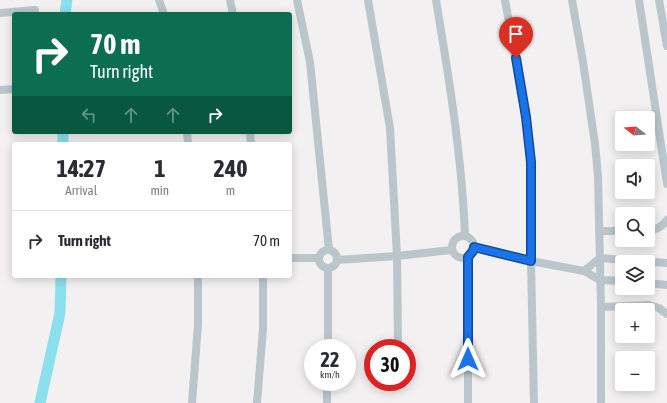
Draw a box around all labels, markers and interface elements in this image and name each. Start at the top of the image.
pin [499,17,533,58]
icon: arrive [505,23,527,45]
icon: right [24,28,76,80]
text: 70 m [90,28,140,60]
text: Turn right [90,61,153,82]
icon: left [78,104,100,126]
icon: ahead [120,104,142,126]
icon: ahead [162,104,184,126]
icon: right [204,104,226,126]
north arrow [615,111,655,151]
map controls [615,111,655,391]
text: 14:27 [57,155,106,182]
text: 1 [154,155,165,182]
text: 240 [214,155,247,182]
button: sound [615,159,655,199]
text: Arrival [65,183,97,198]
text: min [150,183,169,198]
text: m [226,183,235,198]
button: search [615,207,655,247]
icon: right [24,230,46,252]
text: Turn right [58,232,111,249]
text: 70 m [253,232,280,249]
button: layers [615,255,655,295]
button: + [615,303,655,343]
position arrow [447,338,489,380]
speed limit sign: 30 [364,339,416,391]
text: 22 [321,348,339,371]
button: − [615,351,655,391]
text: km/h [320,369,340,380]

